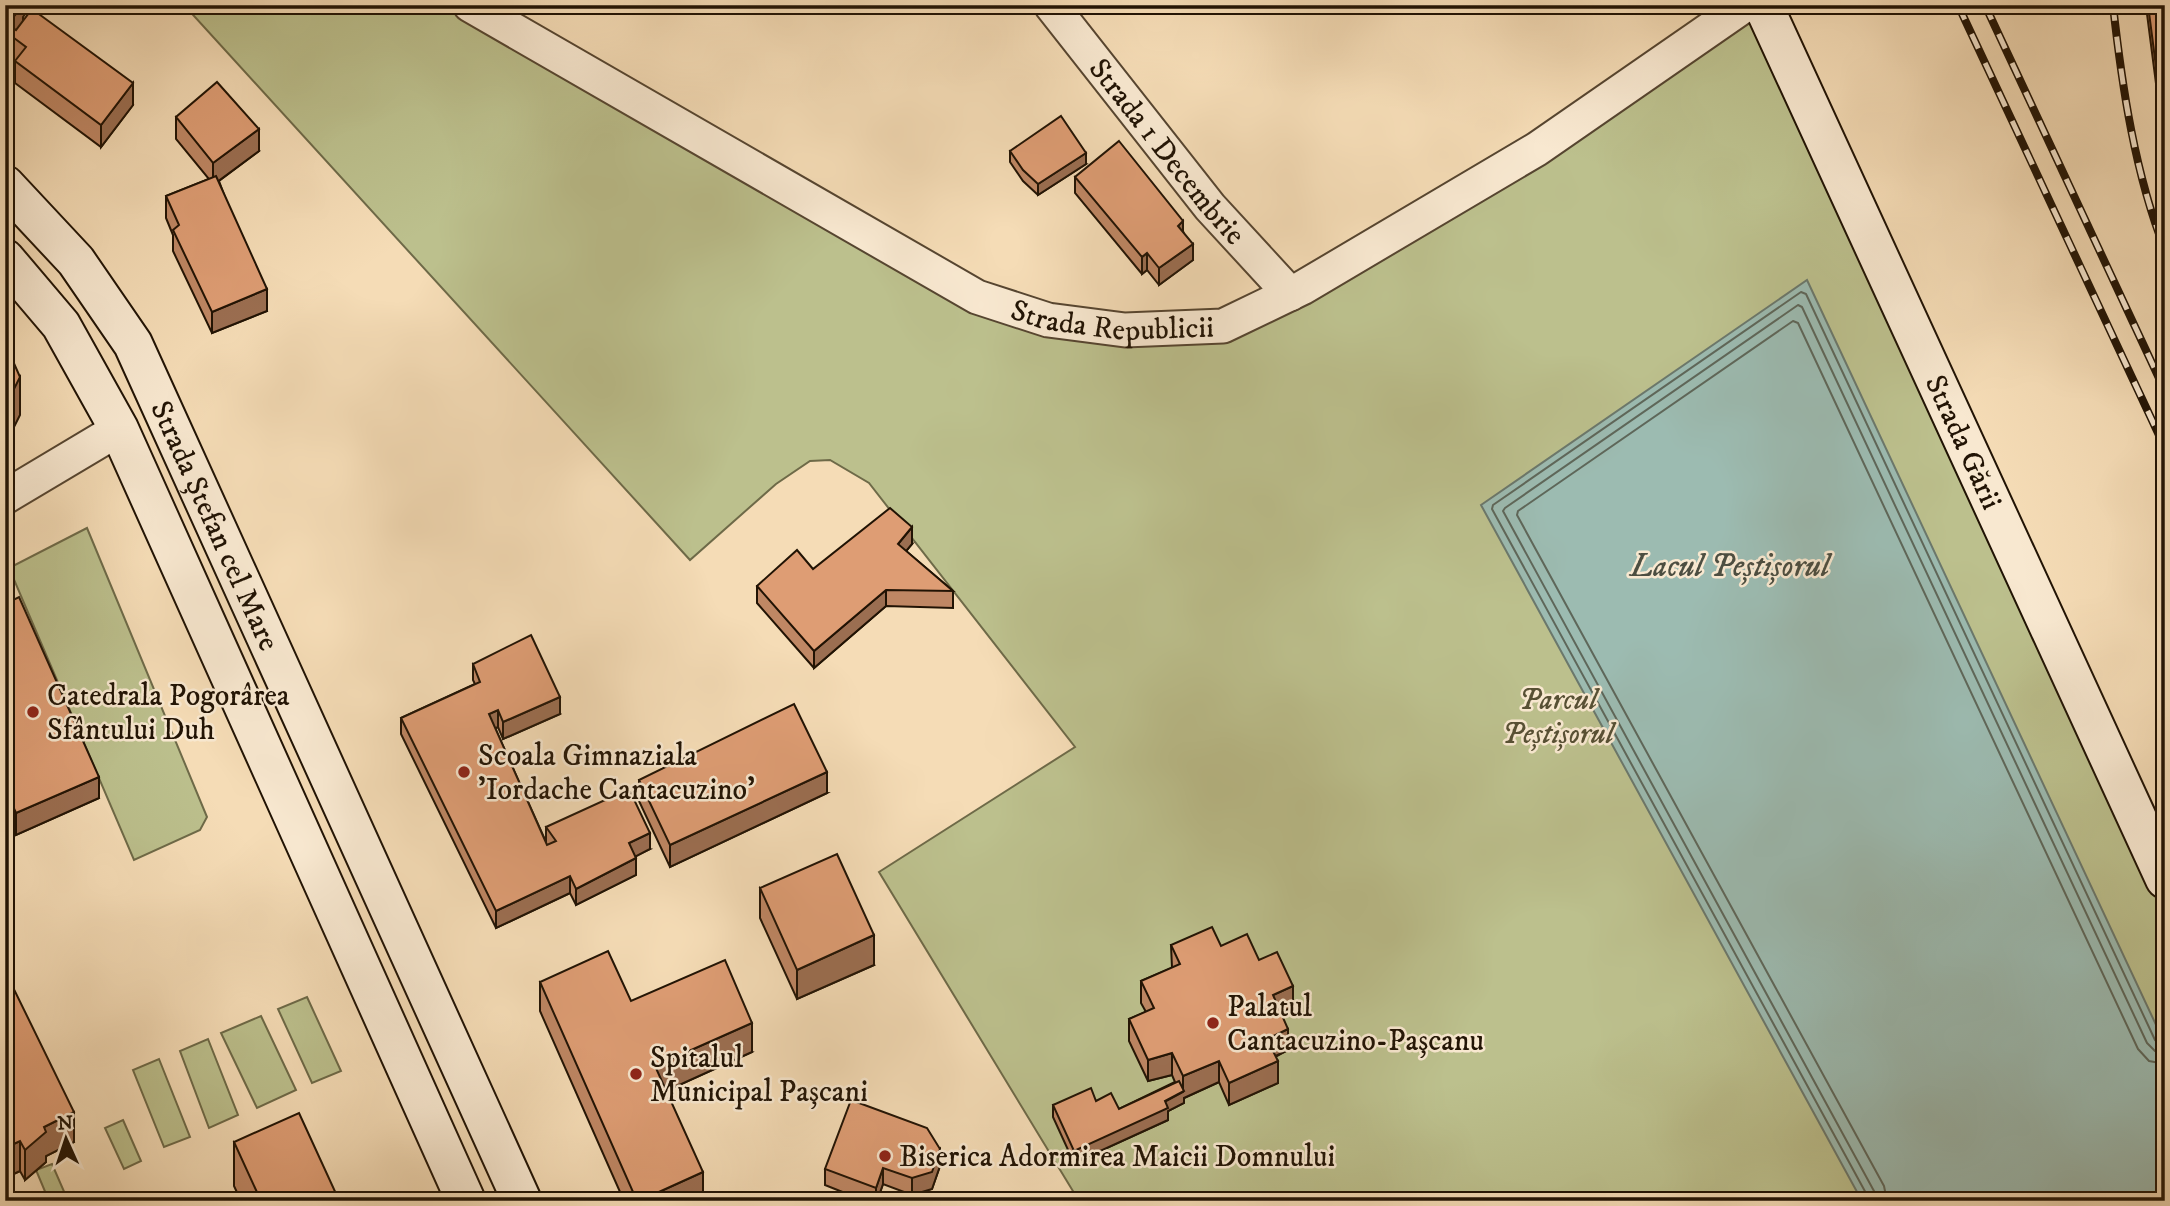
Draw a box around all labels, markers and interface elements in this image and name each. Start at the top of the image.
street label: Strada 1 Decembrie [1080,52,1252,253]
street label: Strada Republicii [1006,292,1215,350]
street label: Strada Gării [1916,370,2009,516]
street label: Strada Ștefan cel Mare [141,395,287,657]
water label: Lacul Peștișorul [1628,547,1833,587]
place label: Catedrala Pogorârea Sfântului Duh [47,678,290,749]
park label: Parcul Peștișorul [1502,682,1617,753]
marker: Catedrala Pogorârea Sfântului Duh [25,704,41,720]
place label: Scoala Gimnaziala 'Iordache Cantacuzino' [478,738,755,809]
marker: Scoala Gimnaziala 'Iordache Cantacuzino' [456,764,472,780]
place label: Palatul Cantacuzino-Pașcanu [1227,989,1484,1060]
marker: Palatul Cantacuzino-Pașcanu [1205,1015,1221,1031]
place label: Spitalul Municipal Pașcani [650,1040,868,1111]
marker: Spitalul Municipal Pașcani [628,1066,644,1082]
north arrow [32,1104,102,1174]
text: N [57,1112,74,1135]
place label: Biserica Adormirea Maicii Domnului [899,1139,1335,1176]
marker: Biserica Adormirea Maicii Domnului [877,1148,893,1164]

